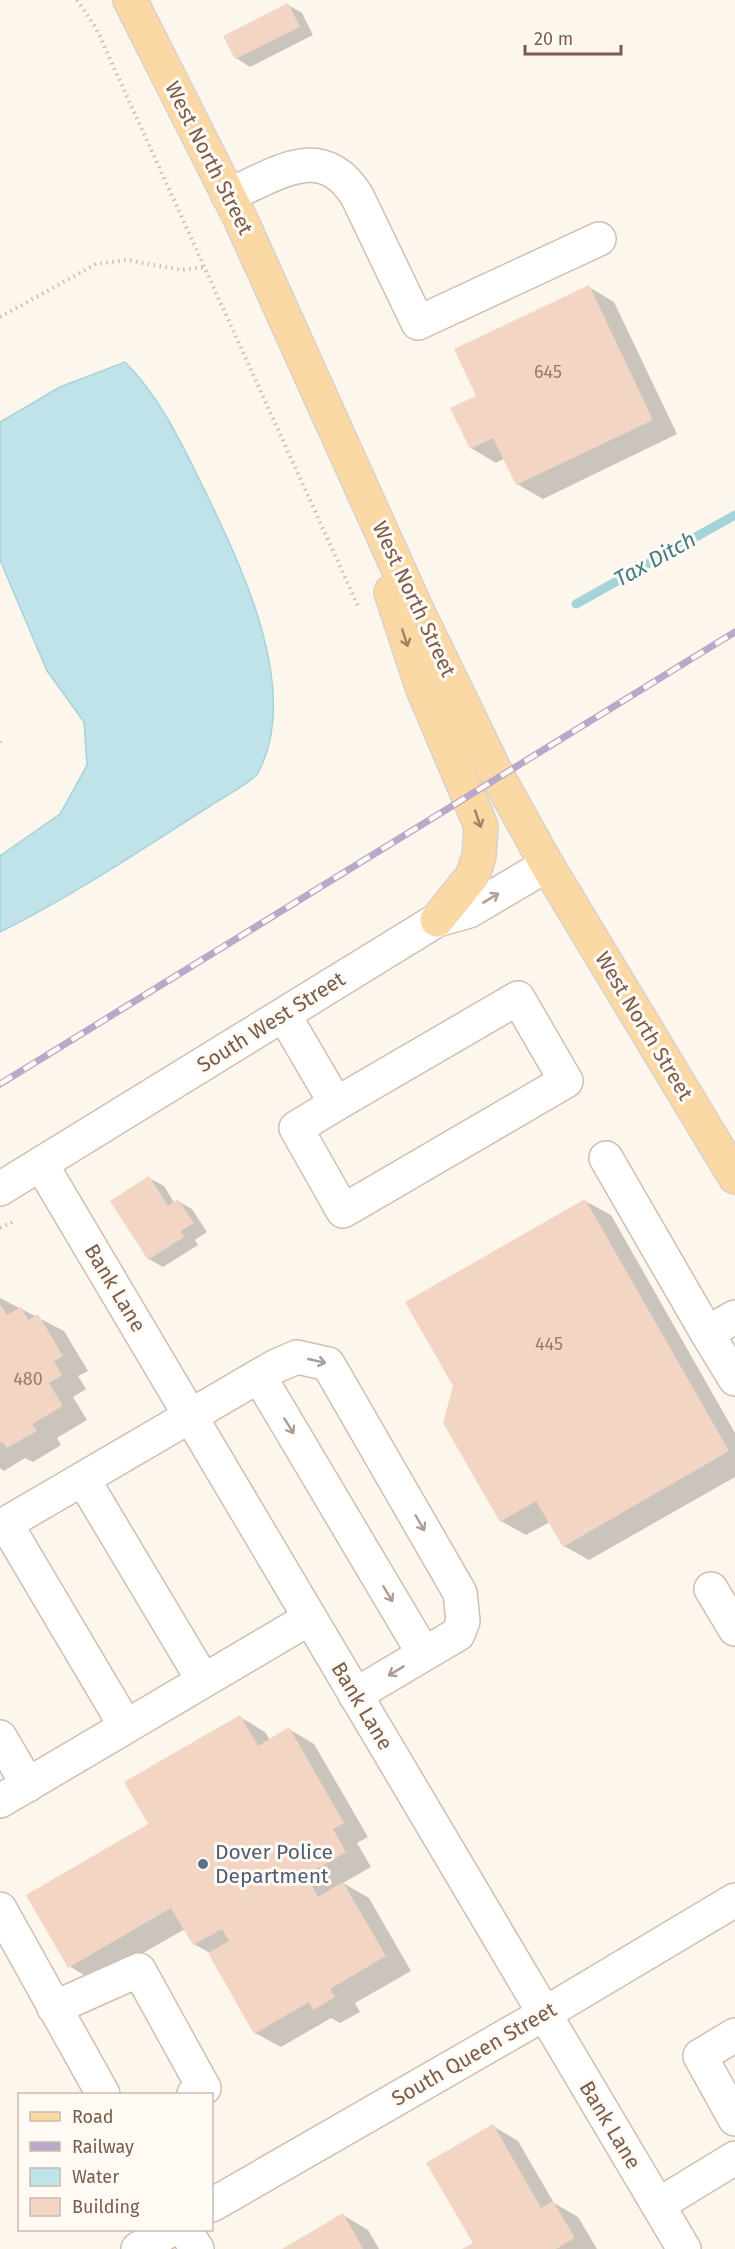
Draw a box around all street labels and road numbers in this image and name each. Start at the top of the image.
street label: West North Street [159,77,259,239]
street label: West North Street [367,517,462,681]
street label: West North Street [589,947,699,1105]
street label: South West Street [192,966,350,1078]
street label: Bank Lane [79,1239,151,1337]
street label: Bank Lane [326,1657,398,1755]
street label: South Queen Street [387,1996,561,2112]
street label: Bank Lane [574,2076,646,2174]

